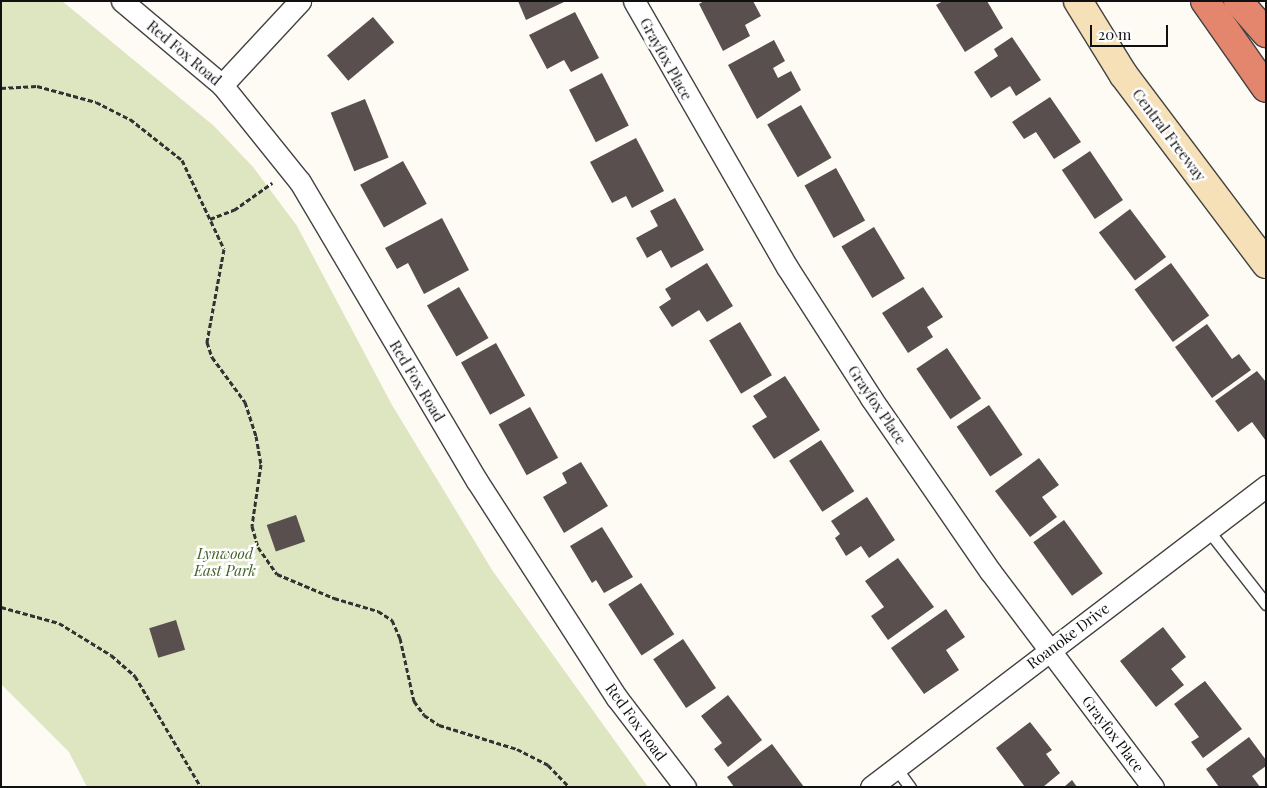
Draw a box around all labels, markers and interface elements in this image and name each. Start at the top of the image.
street label: Grayfox Place [636,15,696,103]
scale bar [1092,15,1170,47]
street label: Red Fox Road [143,17,225,89]
text: 20 m [1098,24,1131,44]
street label: Central Freeway [1128,85,1210,185]
street label: Red Fox Road [386,337,448,425]
street label: Grayfox Place [844,362,910,448]
park label: Lynwood East Park [194,544,256,579]
street label: Roanoke Drive [1023,599,1113,673]
street label: Red Fox Road [602,680,670,764]
street label: Grayfox Place [1078,692,1148,776]

